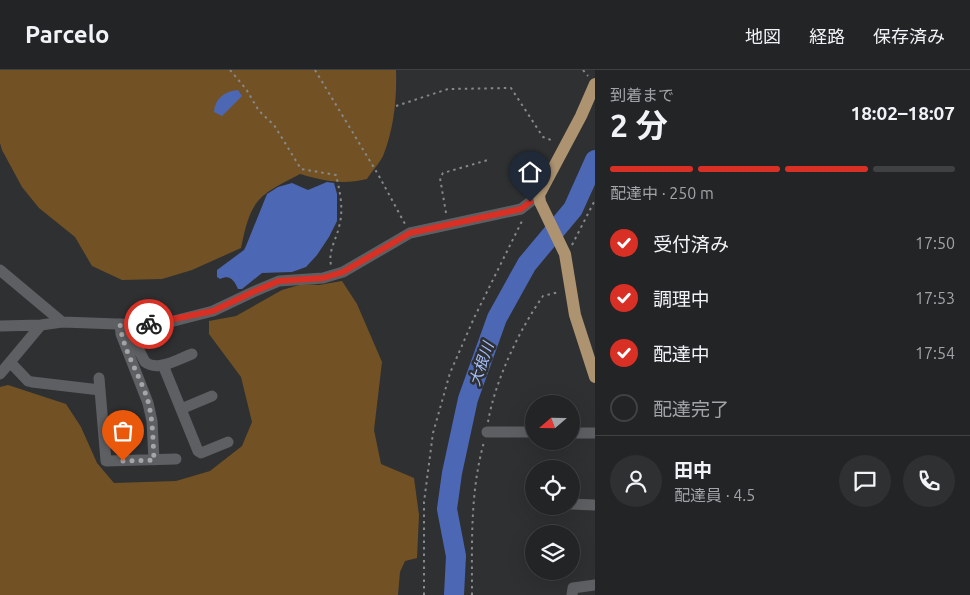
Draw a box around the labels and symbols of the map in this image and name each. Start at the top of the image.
pin [509,151,551,202]
courier [124,299,174,349]
water label: 大根川 [466,338,497,388]
north arrow [525,395,580,450]
pin [102,410,144,461]

